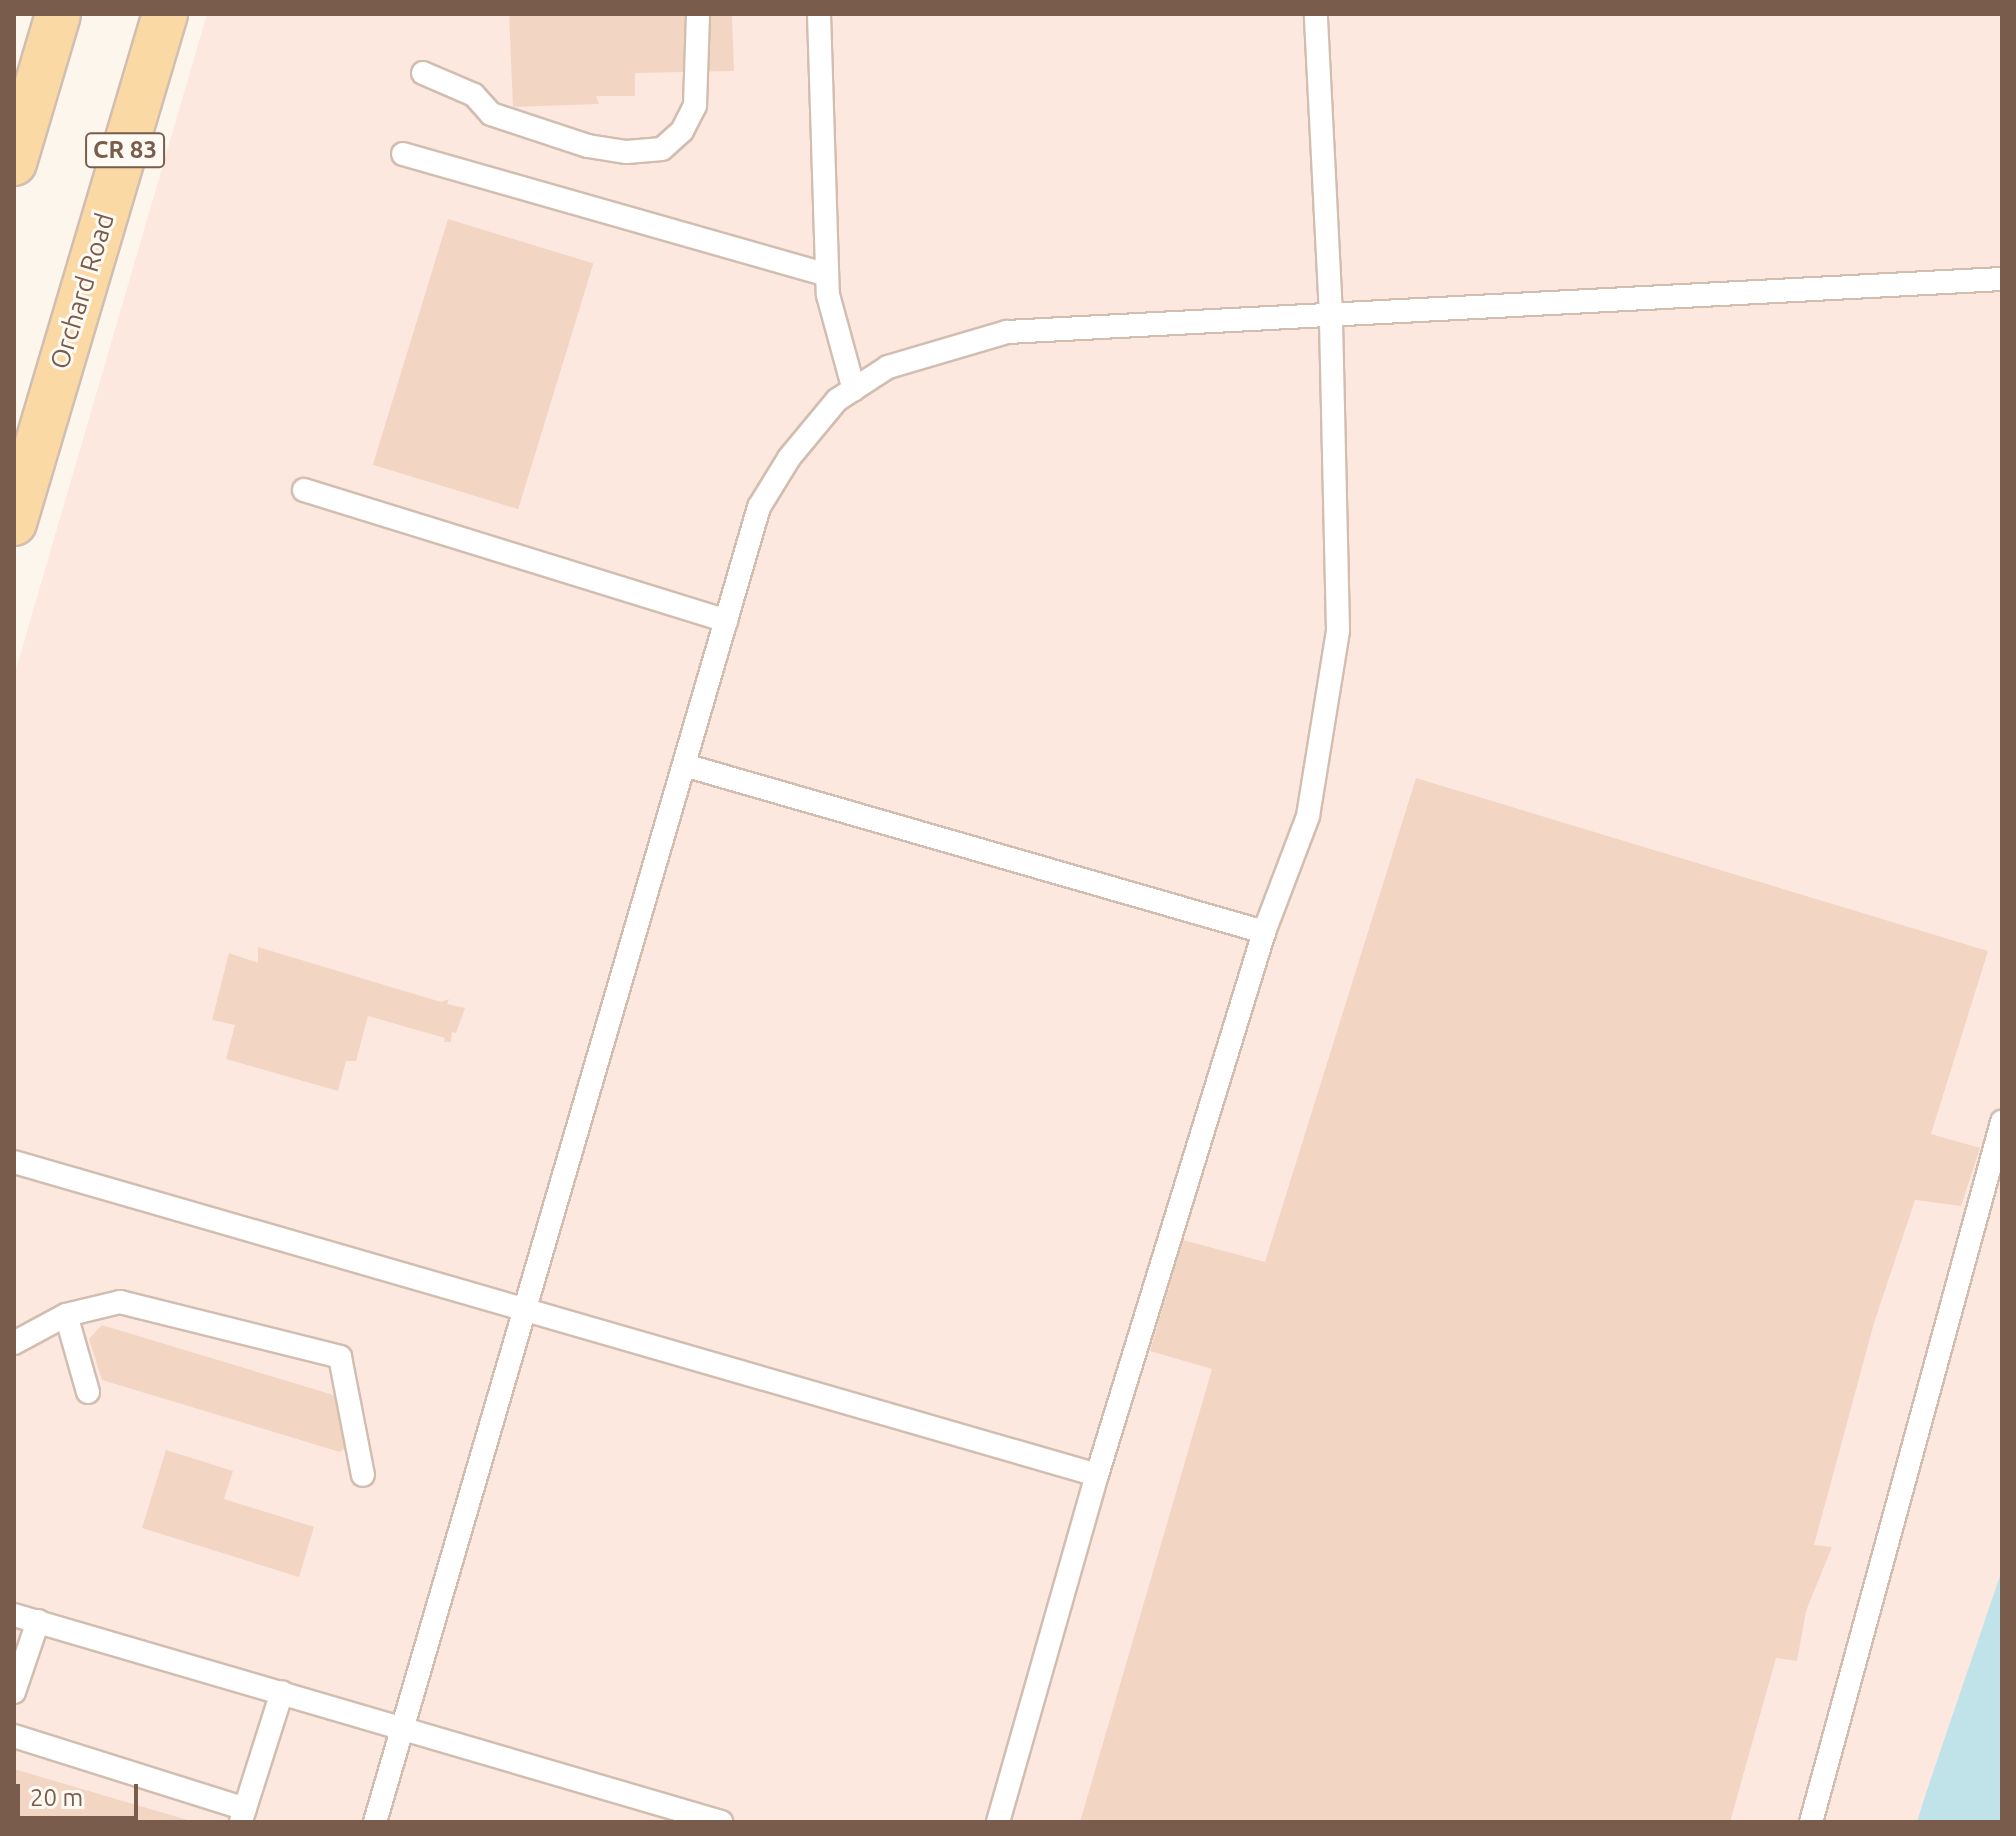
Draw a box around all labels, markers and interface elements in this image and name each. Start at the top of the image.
road number: CR 83 [85,130,165,170]
street label: Orchard Road [44,209,120,373]
scale bar [20,1768,142,1818]
text: 20 m [30,1784,83,1811]

